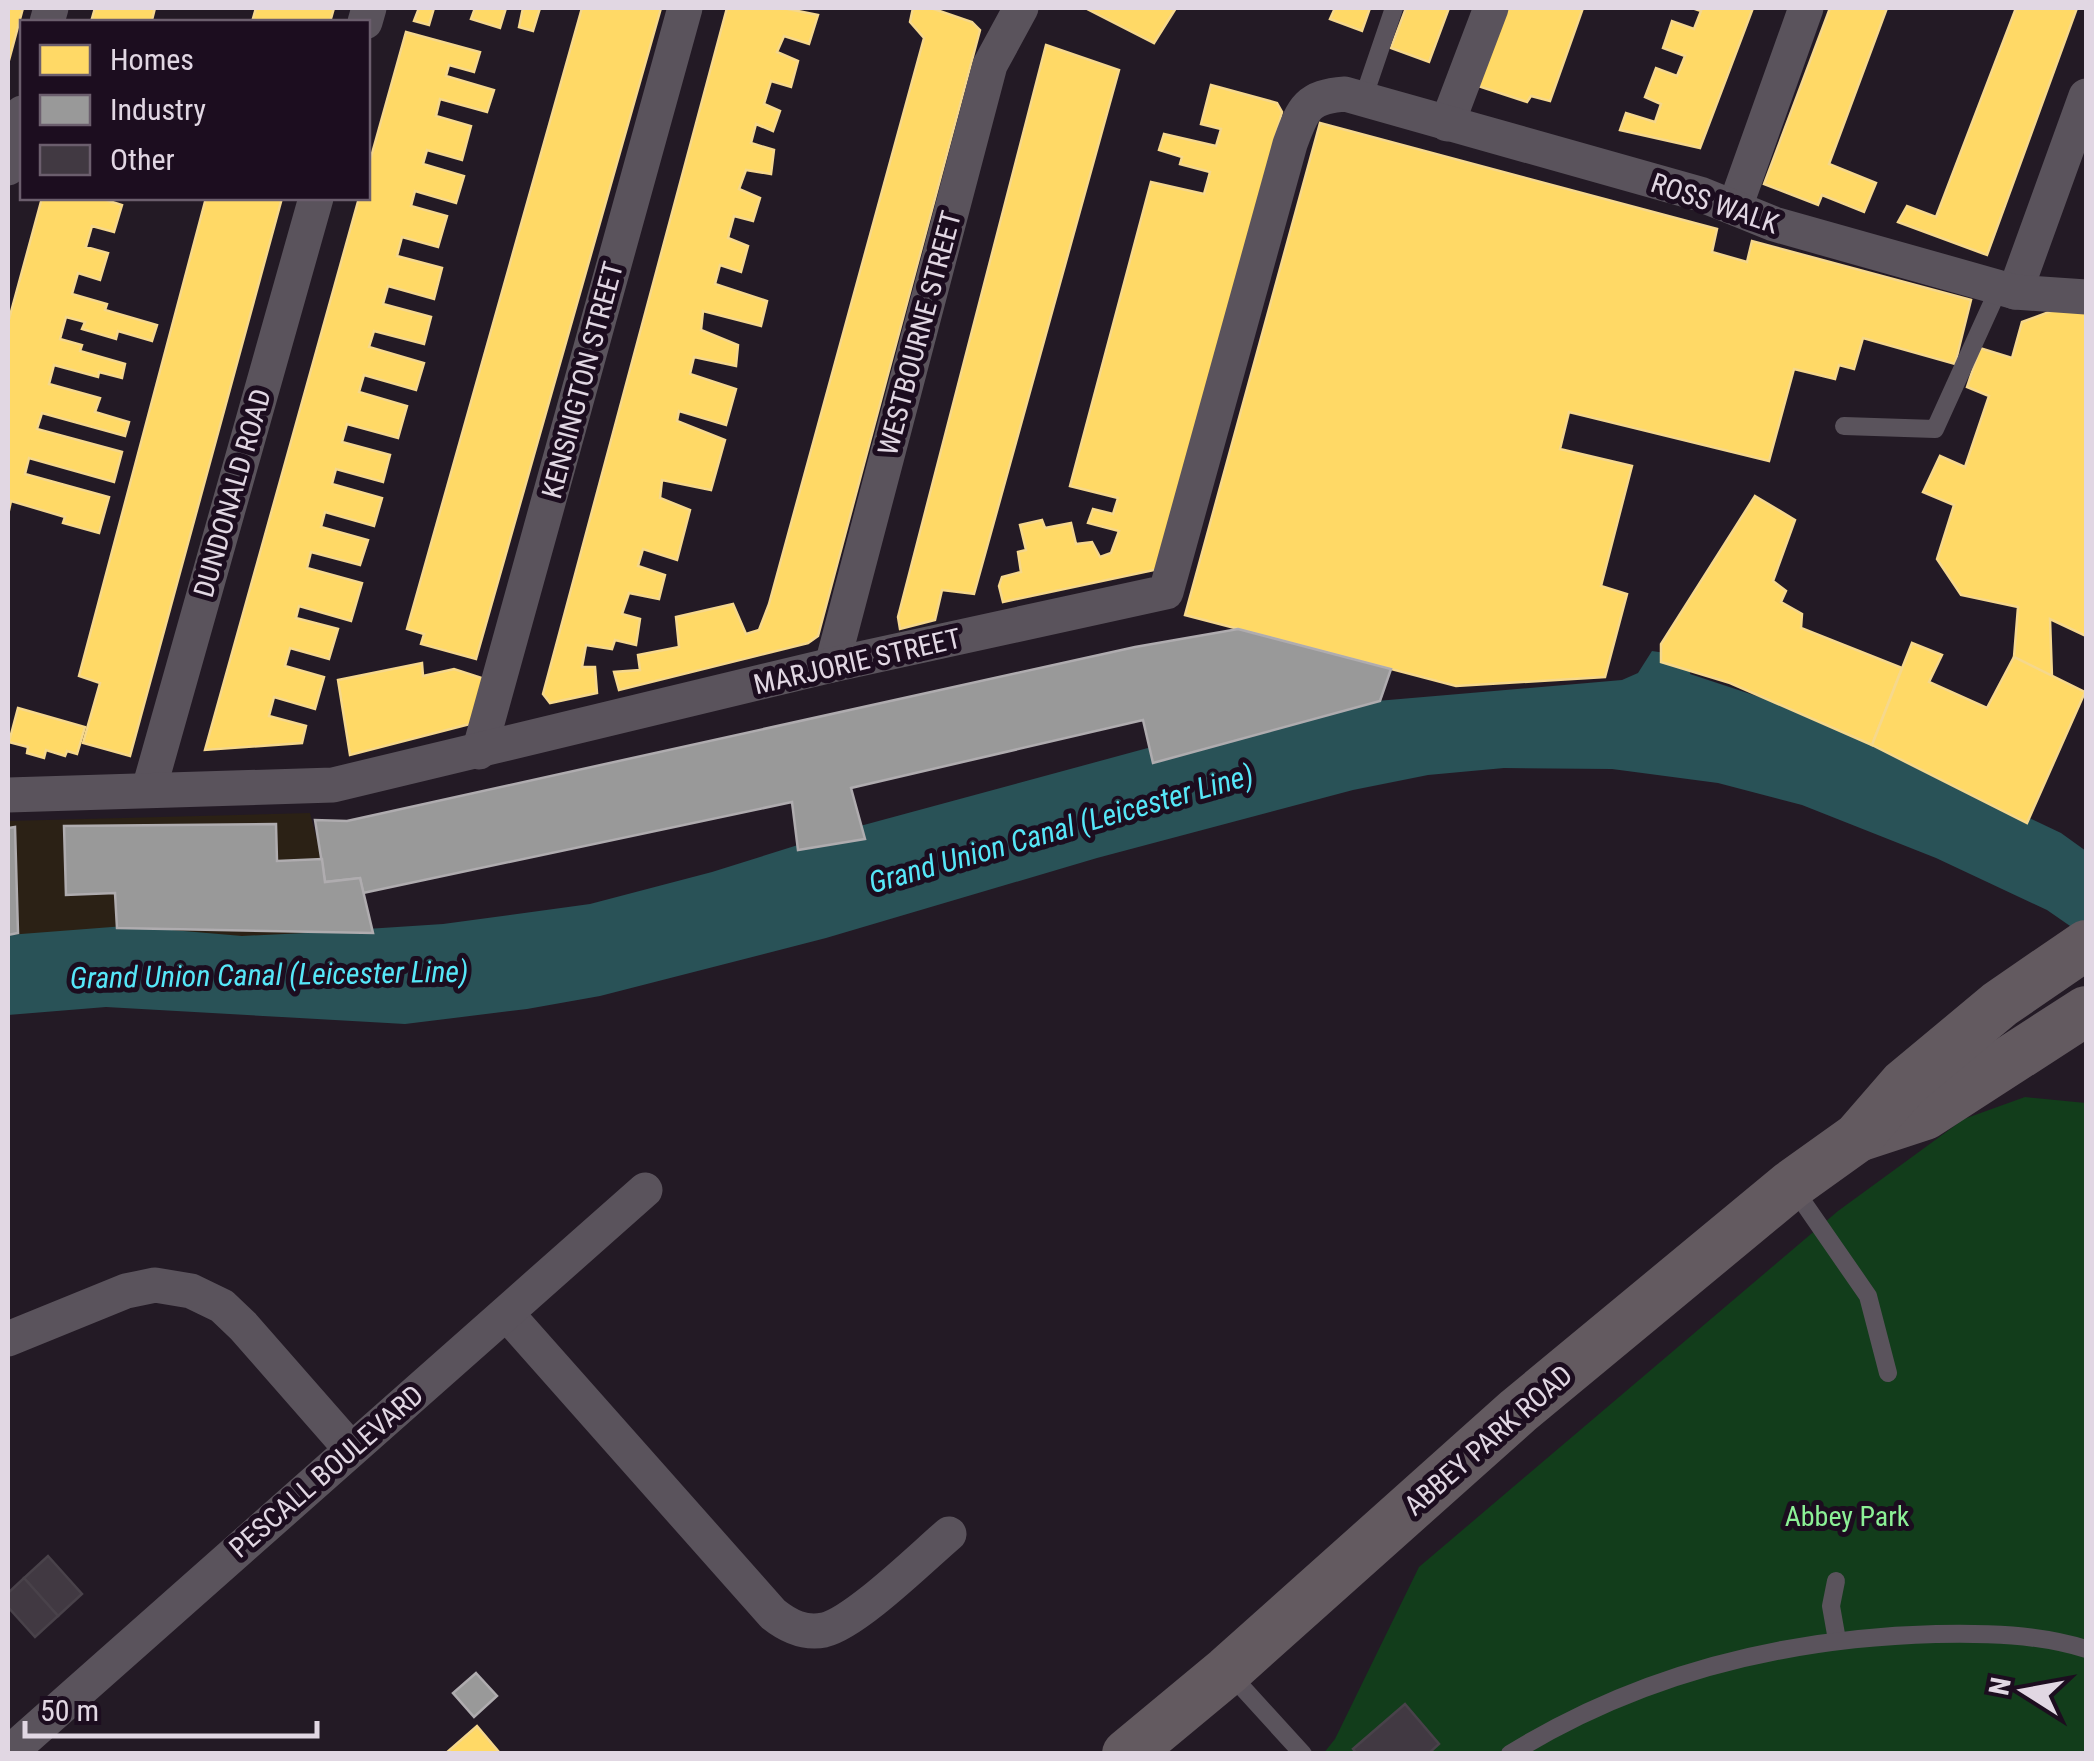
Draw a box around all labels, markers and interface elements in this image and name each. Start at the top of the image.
legend [20,20,370,200]
text: Homes [110,42,194,77]
text: Industry [110,92,206,127]
text: Other [110,142,175,177]
street label: ROSS WALK [1647,166,1784,241]
street label: WESTBOURNE STREET [871,207,968,459]
street label: KENSINGTON STREET [535,258,630,502]
street label: DUNDONALD ROAD [187,385,278,601]
street label: MARJORIE STREET [750,622,964,701]
water label: Grand Union Canal (Leicester Line) [864,757,1257,900]
water label: Grand Union Canal (Leicester Line) [69,954,469,995]
street label: ABBEY PARK ROAD [1398,1359,1579,1522]
street label: PESCALL BOULEVARD [223,1378,430,1564]
park label: Abbey Park [1785,1500,1910,1533]
north arrow [1974,1641,2074,1741]
text: N [1982,1675,2018,1698]
scale bar [25,1676,318,1738]
text: 50 m [40,1693,99,1728]

